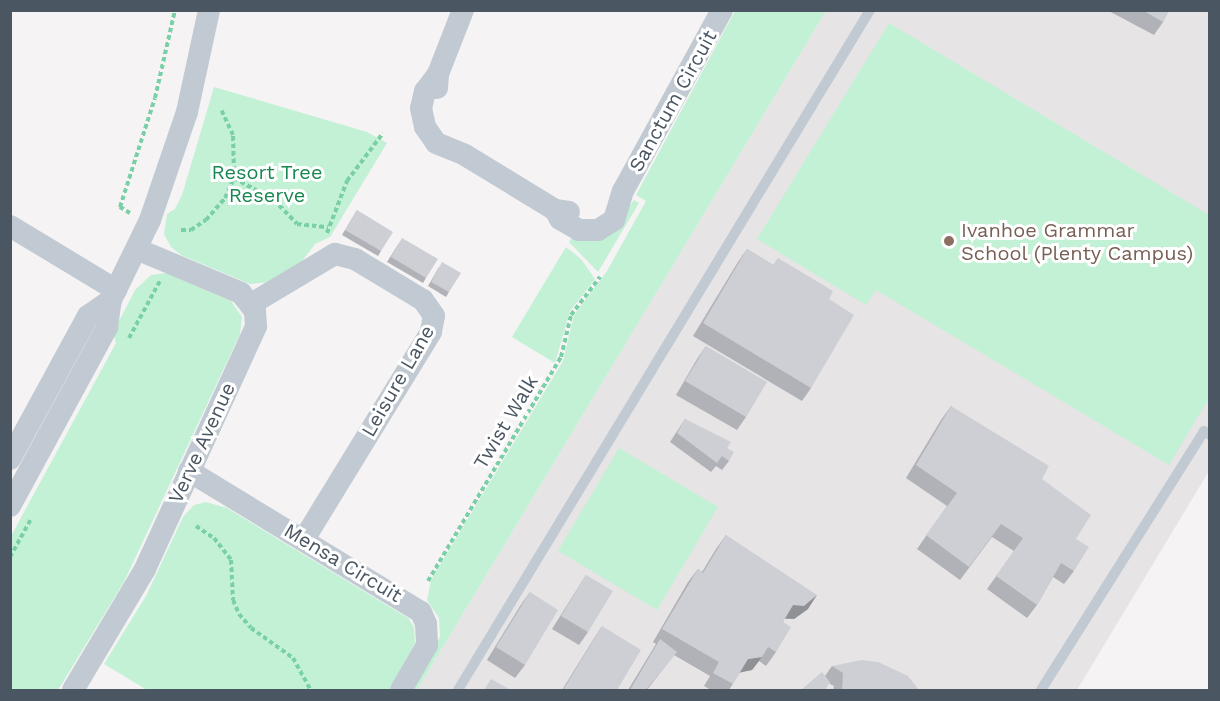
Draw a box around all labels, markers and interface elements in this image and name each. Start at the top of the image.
street label: Sanctum Circuit [624,26,722,176]
park label: Resort Tree Reserve [211,160,323,207]
place label: Ivanhoe Grammar School (Plenty Campus) [961,218,1194,265]
marker: Ivanhoe Grammar School (Plenty Campus) [942,234,956,248]
street label: Leisure Lane [356,321,440,441]
street label: Twist Walk [468,370,544,474]
street label: Verve Avenue [163,378,241,508]
street label: Mensa Circuit [280,518,406,608]

